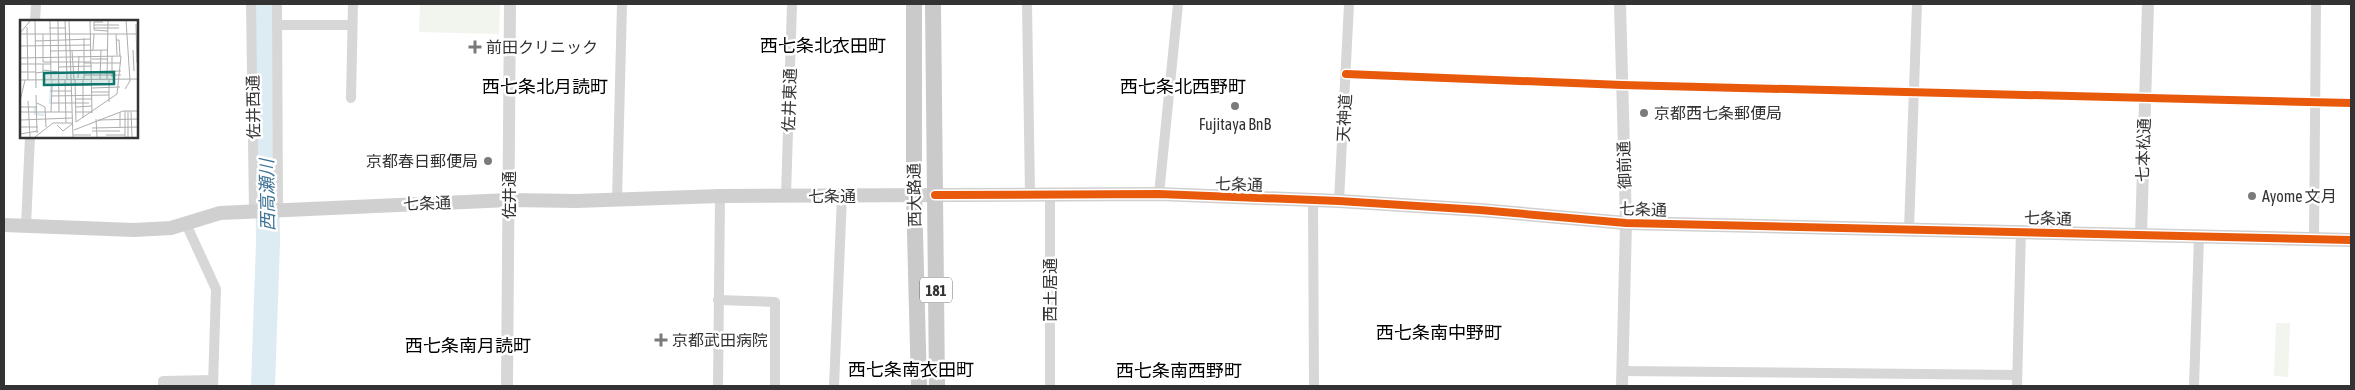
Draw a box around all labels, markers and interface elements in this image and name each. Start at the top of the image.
inset map [20,20,138,138]
district label: 西七条北衣田町 [760,35,886,56]
place label: 前田クリニック [486,38,598,56]
marker: 前田クリニック [468,40,482,54]
street label: 佐井東通 [779,68,799,132]
street label: 佐井西通 [243,75,263,139]
district label: 西七条北月読町 [482,76,608,97]
district label: 西七条北西野町 [1120,76,1246,97]
street label: 天神道 [1334,94,1354,142]
marker: Fujitaya BnB [1229,100,1241,112]
place label: 京都西七条郵便局 [1654,104,1782,122]
marker: 京都西七条郵便局 [1638,107,1650,119]
place label: Fujitaya BnB [1199,115,1272,134]
street label: 七本松通 [2133,118,2153,182]
street label: 御前通 [1614,141,1634,189]
place label: 京都春日郵便局 [366,152,478,170]
marker: 京都春日郵便局 [482,155,494,167]
water label: 西高瀬川 [256,157,278,231]
street label: 西大路通 [904,163,924,227]
street label: 佐井通 [500,171,518,219]
street label: 七条通 [1215,174,1263,194]
street label: 七条通 [808,187,856,205]
place label: Ayome 文月 [2262,187,2337,206]
marker: Ayome 文月 [2246,190,2258,202]
street label: 七条通 [403,193,451,213]
street label: 七条通 [1619,199,1667,219]
street label: 七条通 [2024,208,2072,228]
street label: 西土居通 [1041,258,1059,322]
road number: 181 [920,278,952,302]
district label: 西七条南中野町 [1376,322,1502,343]
place label: 京都武田病院 [672,331,768,349]
marker: 京都武田病院 [654,333,668,347]
district label: 西七条南月読町 [405,335,531,356]
district label: 西七条南衣田町 [848,359,974,380]
district label: 西七条南西野町 [1116,360,1242,381]

